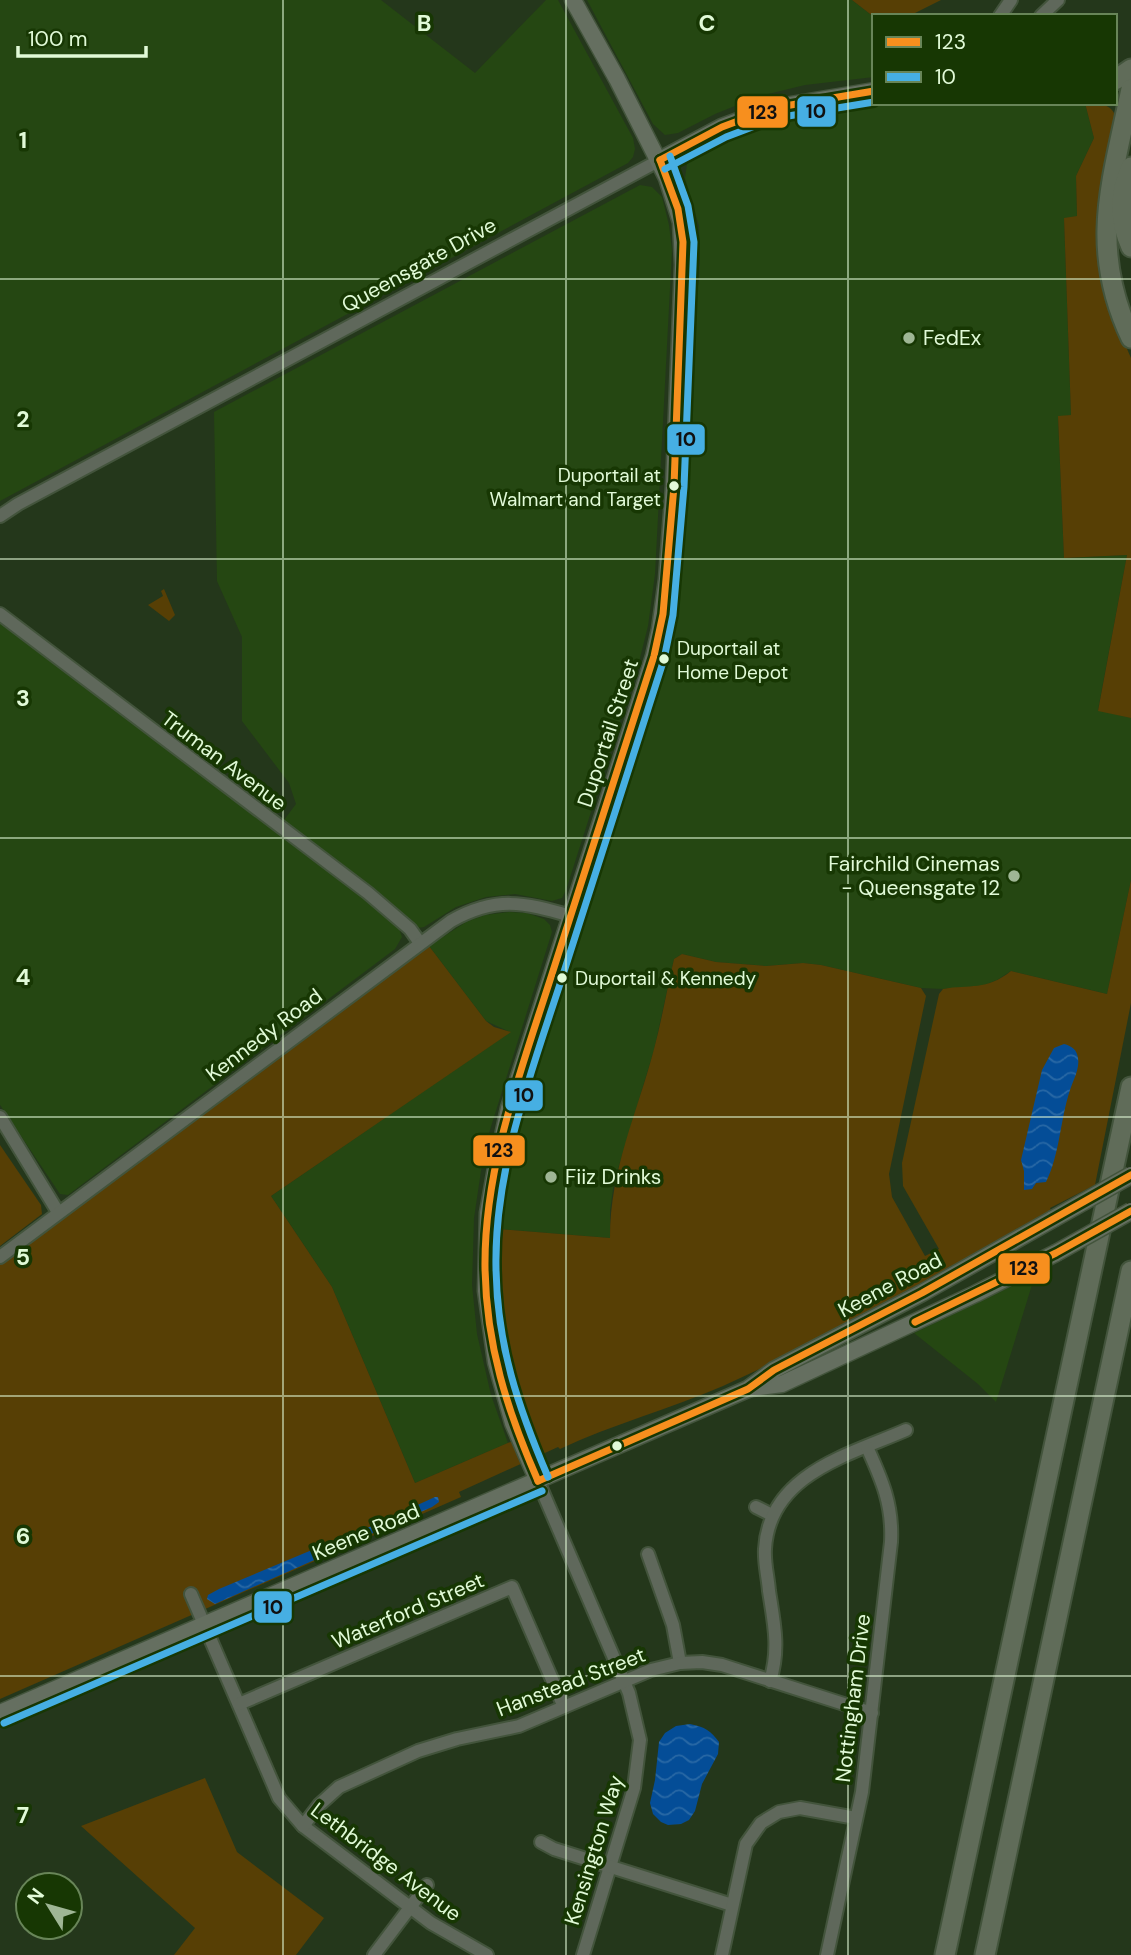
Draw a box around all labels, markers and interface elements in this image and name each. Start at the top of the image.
text: B [417,8,431,38]
text: C [699,8,715,38]
scale bar [18,14,145,58]
legend [872,14,1117,105]
text: 100 m [28,25,88,53]
text: 123 [935,28,966,56]
text: 10 [935,63,956,91]
line badge: 123 [736,95,789,129]
line badge: 10 [796,95,837,128]
text: 10 [806,99,826,124]
text: 123 [748,100,778,125]
text: 1 [19,125,27,155]
street label: Queensgate Drive [337,211,501,319]
place label: FedEx [923,324,981,352]
marker: FedEx [901,330,917,346]
text: 2 [16,404,30,434]
line badge: 10 [666,423,706,456]
text: 10 [676,427,696,452]
place label: Duportail at Walmart and Target [489,463,661,512]
marker: Duportail at Walmart and Target [667,479,681,493]
place label: Duportail at Home Depot [677,636,788,685]
marker: Duportail at Home Depot [657,652,671,666]
street label: Duportail Street [571,655,645,811]
text: 3 [16,683,30,713]
street label: Truman Avenue [156,705,292,817]
place label: Fairchild Cinemas - Queensgate 12 [828,850,1000,902]
marker: Fairchild Cinemas - Queensgate 12 [1006,868,1022,884]
text: 4 [16,962,31,992]
place label: Duportail & Kennedy [575,966,757,991]
marker: Duportail & Kennedy [555,971,569,985]
street label: Kennedy Road [200,982,328,1088]
line badge: 10 [504,1079,544,1112]
text: 10 [514,1083,534,1108]
line badge: 123 [472,1134,526,1167]
text: 123 [484,1138,514,1163]
place label: Fiiz Drinks [565,1163,661,1191]
marker: Fiiz Drinks [543,1169,559,1185]
text: 5 [16,1242,30,1272]
street label: Keene Road [833,1246,947,1324]
line badge: 123 [997,1252,1051,1285]
text: 123 [1009,1256,1039,1281]
unlabelled marker [610,1439,624,1453]
street label: Keene Road [308,1497,424,1567]
text: 6 [16,1521,30,1551]
street label: Waterford Street [328,1566,488,1656]
line badge: 10 [253,1590,293,1624]
text: 10 [263,1595,283,1620]
street label: Nottingham Drive [829,1612,877,1784]
street label: Hanstead Street [492,1641,650,1723]
street label: Kensington Way [558,1771,630,1928]
street label: Lethbridge Avenue [305,1796,467,1928]
text: 7 [17,1800,29,1830]
north arrow [14,1871,84,1941]
text: N [22,1883,50,1909]

